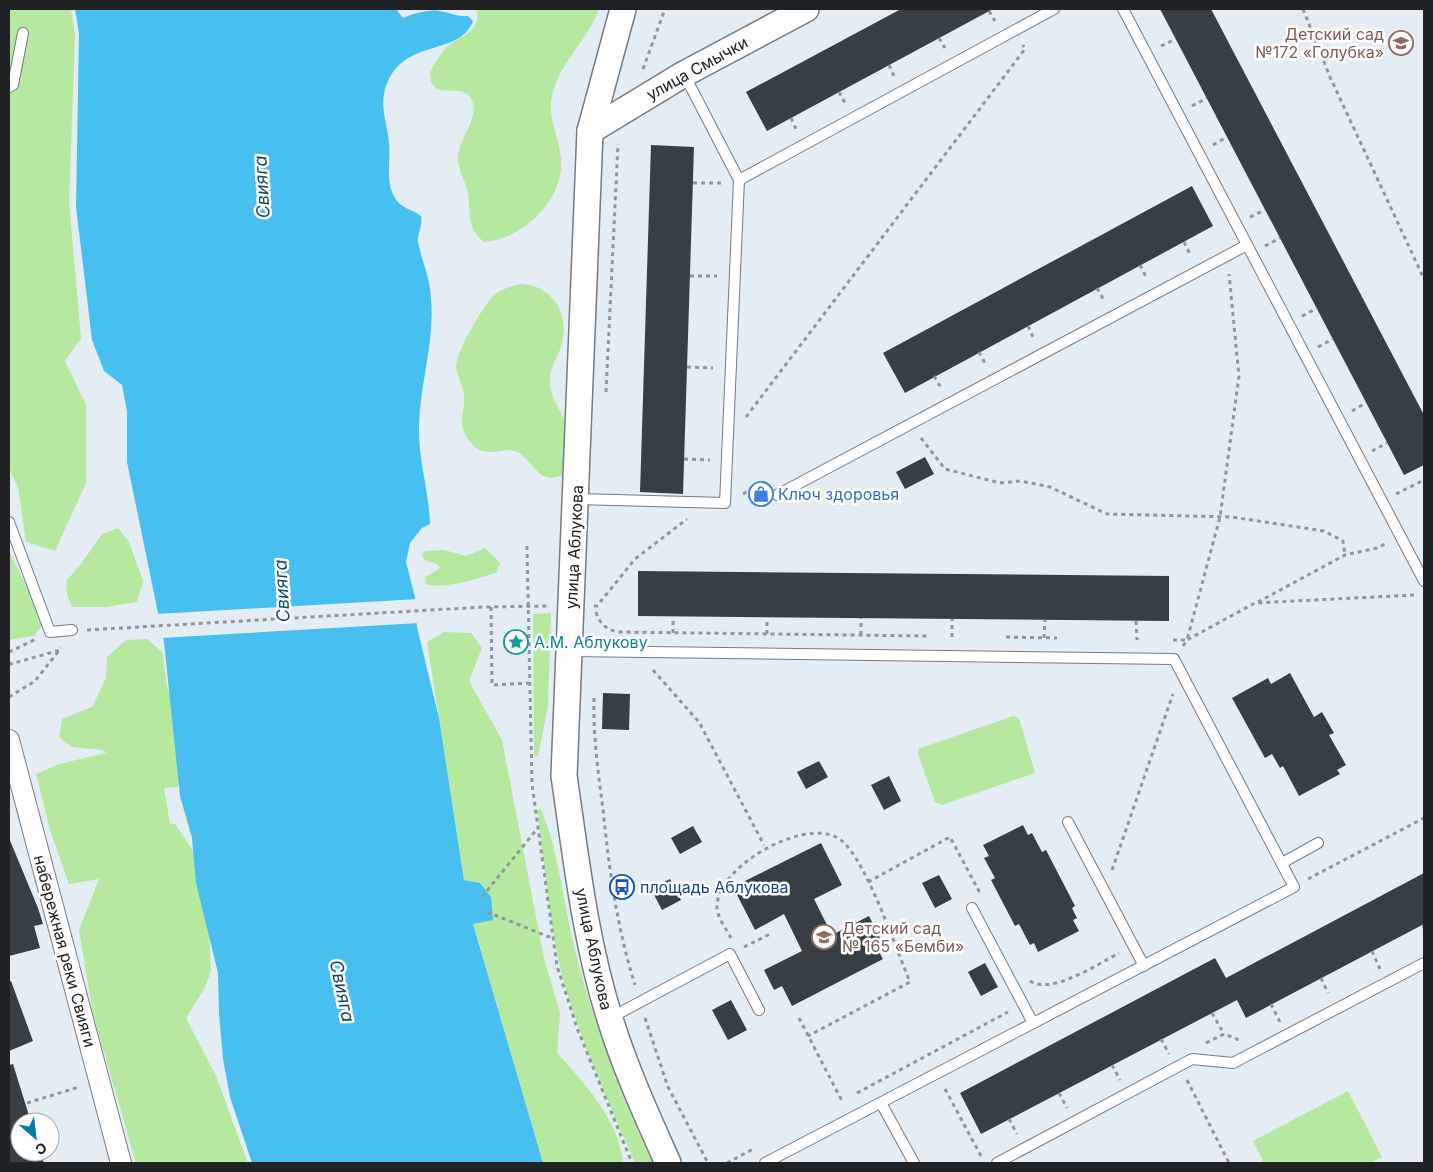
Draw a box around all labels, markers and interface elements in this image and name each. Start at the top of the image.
place label: Детский сад №172 «Голубка» [1255,24,1384,62]
school or university icon: Детский сад №172 «Голубка» [1388,30,1414,56]
street label: улица Смычки [643,32,751,104]
water label: Свияга [249,155,274,219]
shop icon: Ключ здоровья [748,481,774,507]
street label: улица Аблукова [561,484,587,610]
place label: Ключ здоровья [778,484,899,504]
water label: Свияга [269,559,294,623]
place icon: А.М. Аблукову [503,629,529,655]
place label: А.М. Аблукову [534,632,648,652]
street label: набережная реки Свияги [30,853,100,1049]
bus stop icon: площадь Аблукова [609,874,635,900]
place label: площадь Аблукова [640,877,789,897]
street label: улица Аблукова [571,886,617,1012]
place label: Детский сад № 165 «Бемби» [842,918,964,956]
school or university icon: Детский сад № 165 «Бемби» [811,924,837,950]
water label: Свияга [326,958,359,1024]
north arrow [10,1112,60,1162]
text: С [33,1139,50,1159]

